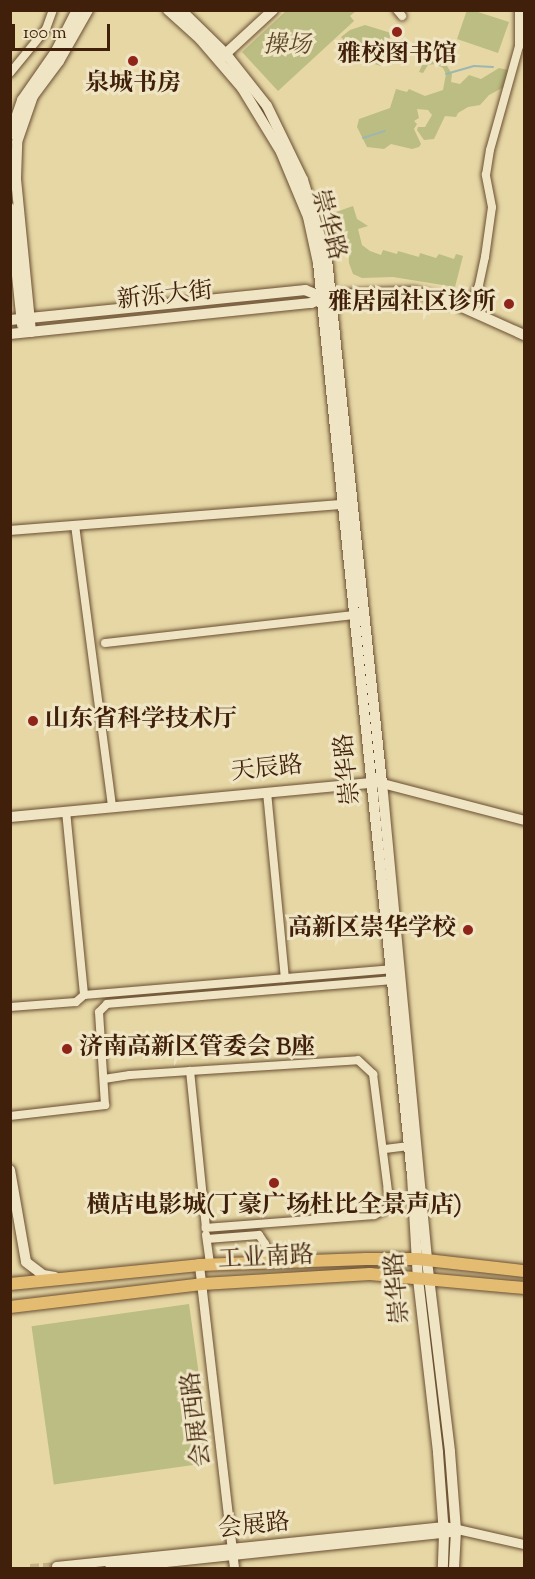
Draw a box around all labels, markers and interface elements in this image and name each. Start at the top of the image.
scale bar [15,12,112,50]
text: 100 m [23,21,67,47]
marker: 雅校图书馆 [390,25,404,39]
park label: 操场 [263,33,311,61]
place label: 雅校图书馆 [337,42,457,70]
marker: 泉城书房 [126,54,140,68]
place label: 泉城书房 [85,71,181,99]
street label: 崇华路 [304,186,350,264]
street label: 新泺大街 [116,278,214,316]
place label: 雅居园社区诊所 [328,290,496,318]
marker: 雅居园社区诊所 [500,295,518,313]
place label: 山东省科学技术厅 [45,707,237,735]
marker: 山东省科学技术厅 [26,714,40,728]
street label: 崇华路 [331,732,367,806]
street label: 天辰路 [230,752,304,788]
place label: 高新区崇华学校 [288,916,456,944]
marker: 高新区崇华学校 [461,923,475,937]
place label: 济南高新区管委会 B座 [79,1035,315,1063]
marker: 济南高新区管委会 B座 [60,1042,74,1056]
marker: 横店电影城(丁豪广场杜比全景声店) [267,1176,281,1190]
place label: 横店电影城(丁豪广场杜比全景声店) [86,1193,462,1221]
street label: 工业南路 [217,1242,315,1276]
street label: 崇华路 [382,1251,416,1325]
street label: 会展西路 [178,1370,218,1468]
street label: 会展路 [217,1509,291,1545]

